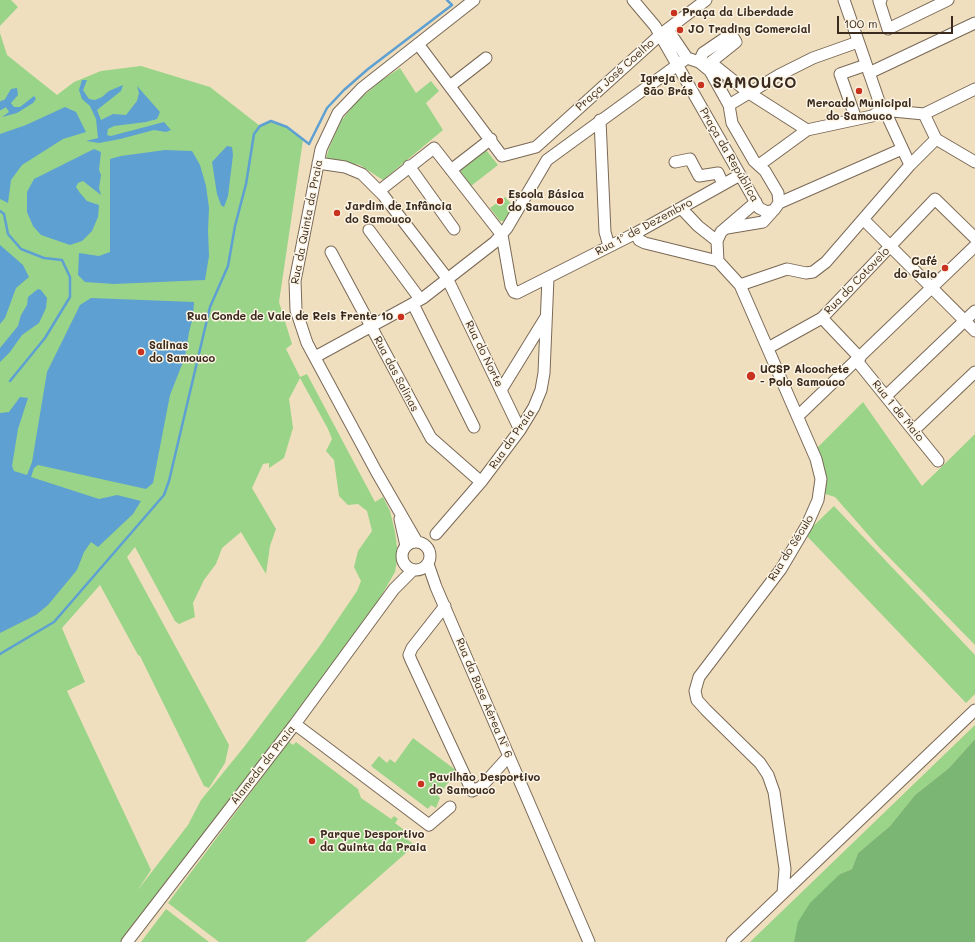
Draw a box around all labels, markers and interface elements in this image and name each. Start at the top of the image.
place label: Praça da Liberdade [682,6,794,20]
marker: Praça da Liberdade [669,8,679,18]
scale bar [839,8,955,34]
text: 100 m [844,15,878,31]
place label: JO Trading Comercial [688,23,811,37]
marker: JO Trading Comercial [675,25,685,35]
street label: Praça José Coelho [573,36,657,114]
place label: Igreja de São Brás [640,72,693,98]
district label: SAMOUCO [712,74,798,92]
marker: Igreja de São Brás [696,80,706,90]
marker: Mercado Municipal do Samouco [854,86,864,96]
place label: Mercado Municipal do Samouco [807,97,911,123]
street label: Praça da República [697,106,761,204]
street label: Rua da Quinta da Praia [288,159,326,285]
place label: Escola Básica do Samouco [508,188,584,214]
marker: Escola Básica do Samouco [495,196,505,206]
street label: Rua 1º de Dezembro [593,196,695,258]
place label: Jardim de Infância do Samouco [345,200,452,226]
marker: Jardim de Infância do Samouco [332,208,342,218]
street label: Rua do Cotovelo [822,245,892,317]
place label: Café do Gaio [894,255,937,281]
marker: Café do Gaio [940,263,950,273]
place label: Rua Conde de Vale de Reis Frente 10 [187,310,393,324]
marker: Rua Conde de Vale de Reis Frente 10 [396,312,406,322]
street label: Rua do Norte [462,319,506,389]
street label: Rua das Salinas [371,334,421,414]
place label: Salinas do Samouco [149,339,215,365]
marker: Salinas do Samouco [136,347,146,357]
place label: UCSP Alcochete - Polo Samouco [760,363,849,389]
marker: UCSP Alcochete - Polo Samouco [745,370,757,382]
street label: Rua 1 de Maio [869,378,927,444]
street label: Rua da Praia [486,407,538,471]
street label: Rua do Século [765,513,817,583]
street label: Rua da Base Aérea Nº 6 [453,636,515,760]
street label: Alameda da Praia [228,723,298,807]
place label: Pavilhão Desportivo do Samouco [429,771,540,797]
marker: Pavilhão Desportivo do Samouco [416,779,426,789]
place label: Parque Desportivo da Quinta da Praia [320,828,427,854]
marker: Parque Desportivo da Quinta da Praia [307,836,317,846]

